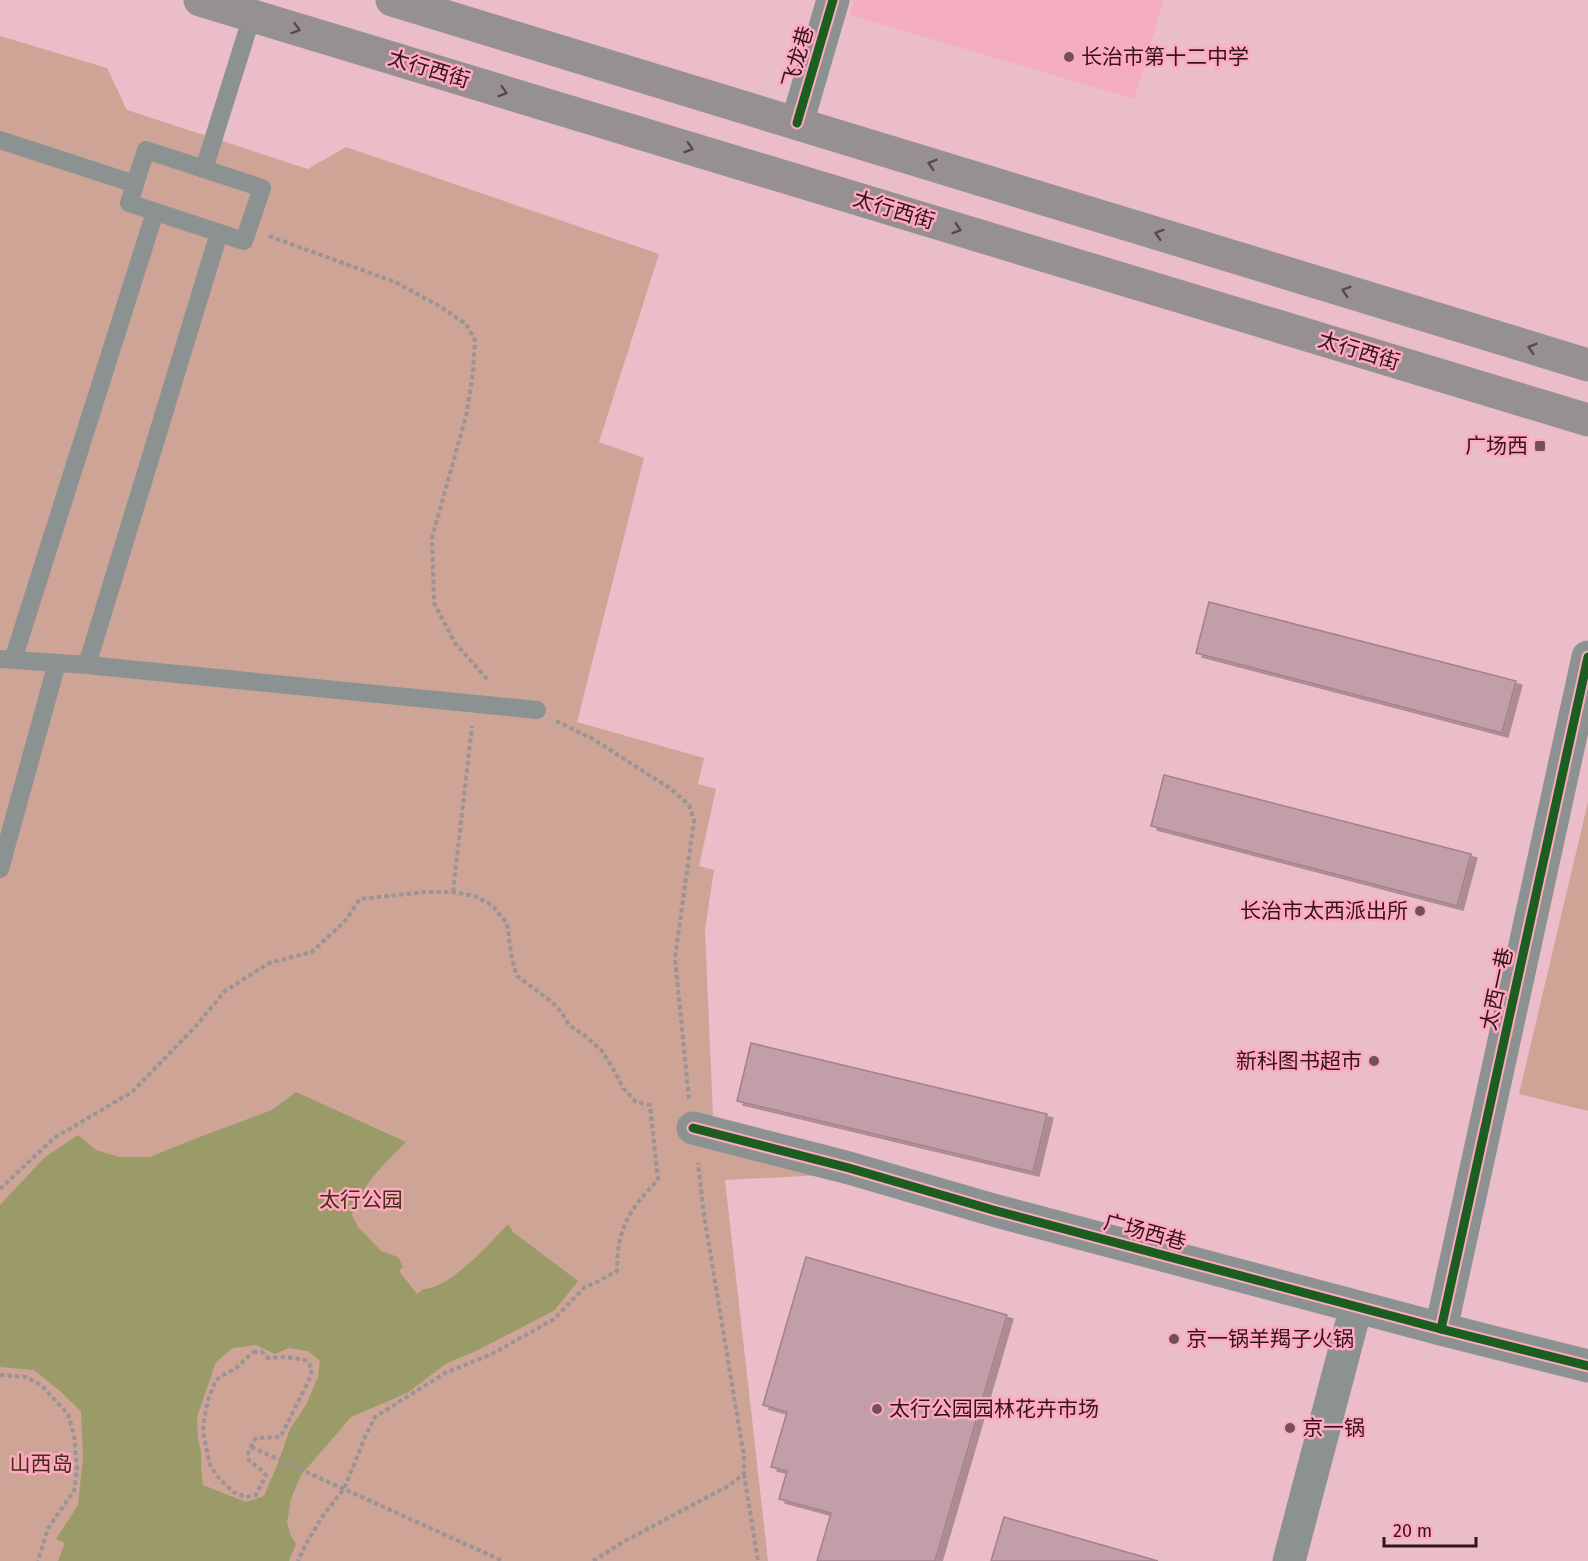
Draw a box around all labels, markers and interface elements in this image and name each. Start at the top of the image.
one-way arrow [290,22,301,34]
street label: 飞龙巷 [777,23,819,91]
street label: 太行西街 [385,44,473,94]
place label: 长治市第十二中学 [1081,44,1249,70]
marker: 长治市第十二中学 [1062,50,1076,64]
one-way arrow [497,84,508,97]
one-way arrow [684,141,694,153]
one-way arrow [928,159,938,171]
street label: 太行西街 [850,185,938,235]
one-way arrow [951,222,961,234]
one-way arrow [1154,229,1165,241]
one-way arrow [1341,286,1352,298]
street label: 太行西街 [1315,326,1403,376]
one-way arrow [1527,343,1538,355]
place label: 广场西 [1465,433,1528,459]
marker: 广场西 [1533,439,1547,453]
place label: 长治市太西派出所 [1240,898,1408,924]
marker: 长治市太西派出所 [1413,904,1427,918]
street label: 太西一巷 [1476,945,1518,1033]
place label: 新科图书超市 [1236,1048,1362,1074]
marker: 新科图书超市 [1367,1054,1381,1068]
park label: 太行公园 [319,1187,403,1213]
street label: 广场西巷 [1101,1209,1189,1255]
place label: 京一锅羊羯子火锅 [1186,1326,1354,1352]
marker: 京一锅羊羯子火锅 [1167,1332,1181,1346]
place label: 太行公园园林花卉市场 [889,1396,1099,1422]
marker: 太行公园园林花卉市场 [870,1402,884,1416]
place label: 京一锅 [1302,1415,1365,1441]
marker: 京一锅 [1283,1421,1297,1435]
park label: 山西岛 [10,1451,73,1477]
scale bar [1384,1510,1476,1548]
text: 20 m [1393,1520,1432,1542]

